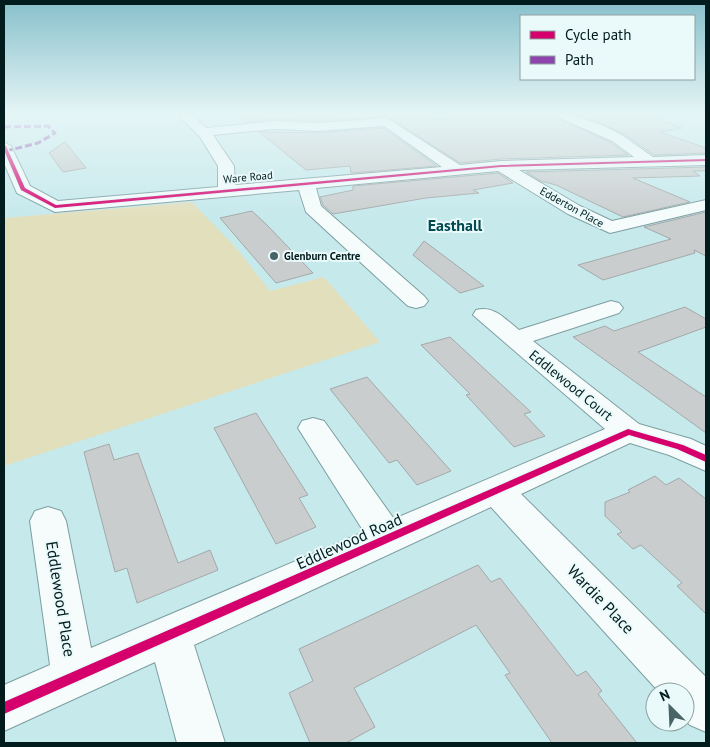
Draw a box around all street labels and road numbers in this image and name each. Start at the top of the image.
street label: Ware Road [223,168,273,186]
street label: Edderton Place [538,184,607,231]
street label: Eddlewood Court [526,346,617,424]
street label: Eddlewood Road [293,509,405,573]
street label: Eddlewood Place [42,540,80,658]
street label: Wardie Place [563,560,639,638]

